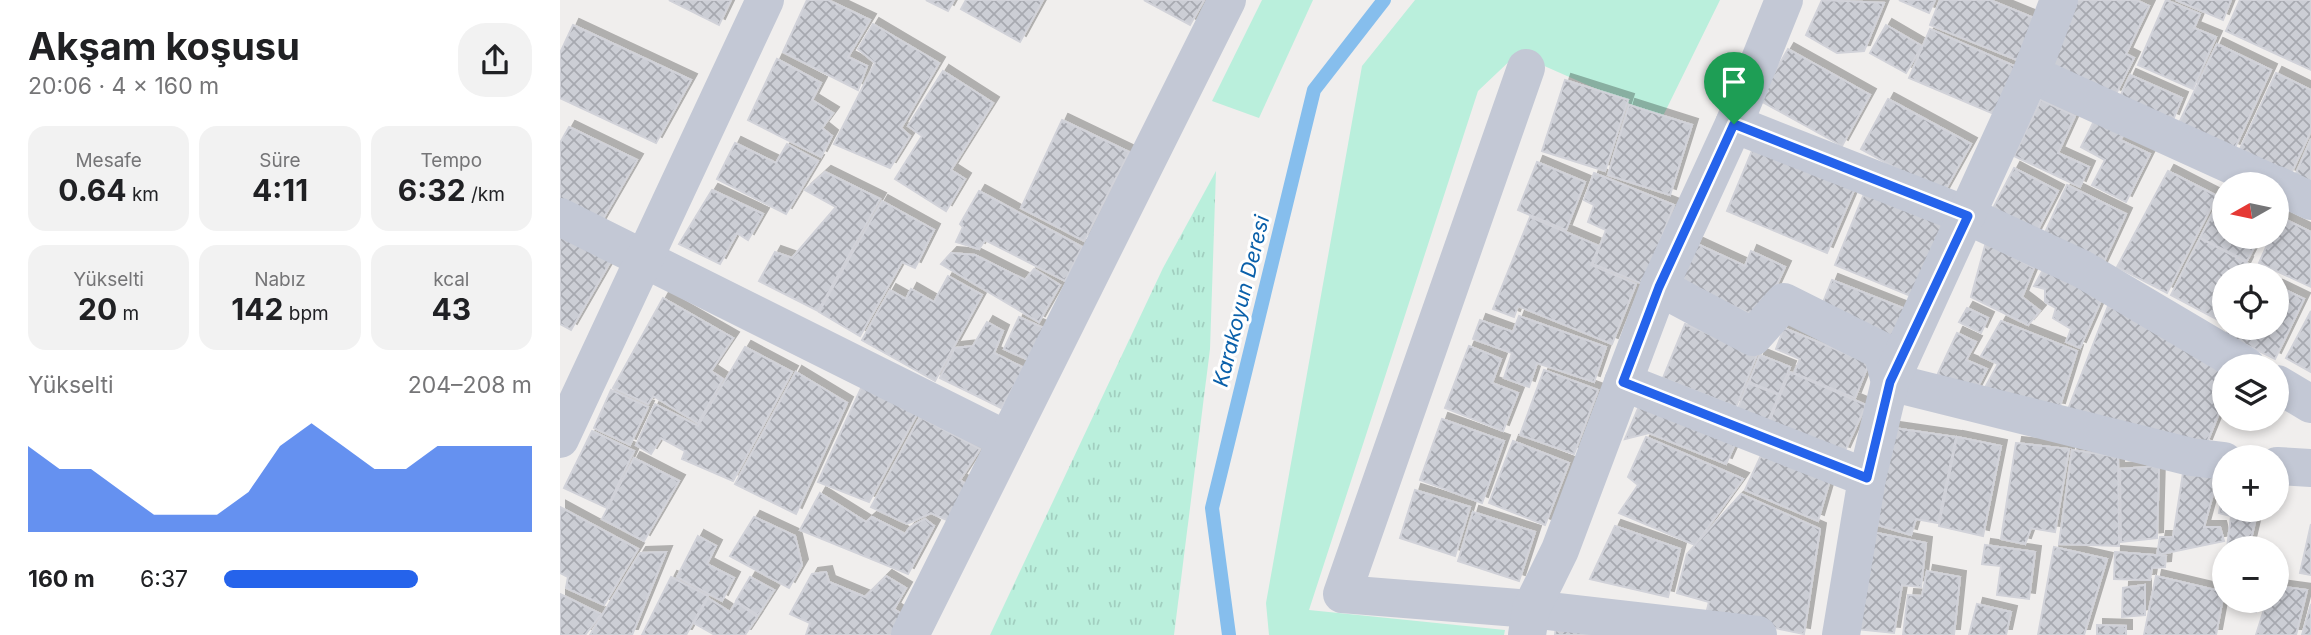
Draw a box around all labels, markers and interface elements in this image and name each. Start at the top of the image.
text: Akşam koşusu [28,23,300,69]
button: share [458,23,532,97]
pin [1704,52,1764,124]
icon: arrive [1715,63,1753,101]
text: 20:06 · 4 × 160 m [28,72,219,100]
text: Mesafe [75,149,142,172]
text: Süre [259,149,301,172]
text: Tempo [421,149,482,172]
text: 0.64 [58,172,127,208]
text: 4:11 [252,172,308,208]
text: 6:32 [398,172,466,208]
north arrow [2212,172,2289,248]
map controls [2212,172,2289,613]
text: km [127,183,159,206]
text: /km [466,183,505,206]
water label: Karakoyun Deresi [1208,212,1275,389]
button: locate [2212,263,2289,340]
text: Yükselti [73,268,144,291]
text: Nabız [254,268,306,291]
text: kcal [433,268,469,291]
text: 20 [78,291,117,327]
text: 142 [231,291,283,327]
text: 43 [431,291,471,327]
text: m [117,302,139,325]
text: bpm [283,302,329,325]
button: layers [2212,354,2289,431]
text: Yükselti [28,371,113,399]
text: 204–208 m [408,371,532,399]
button: + [2212,445,2289,522]
button: − [2212,536,2289,613]
text: 160 m [28,565,95,593]
text: 6:37 [140,565,188,593]

